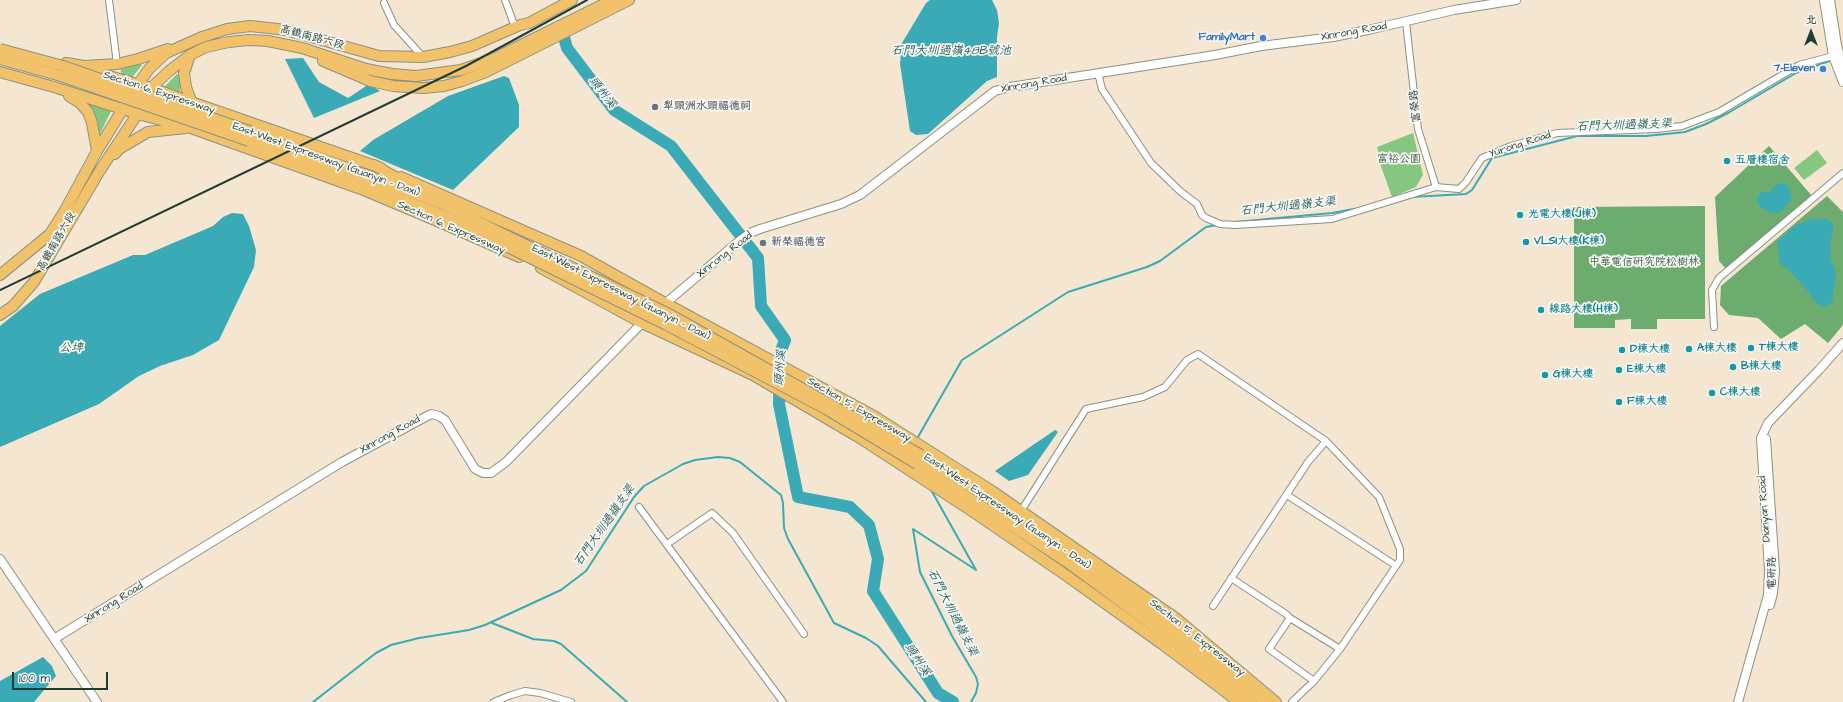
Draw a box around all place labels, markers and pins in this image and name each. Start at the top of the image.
place label: FamilyMart [1199,31,1255,45]
marker: FamilyMart [1258,33,1268,43]
place label: 7-Eleven [1773,62,1815,76]
marker: 7-Eleven [1818,64,1828,74]
place label: 犁頭洲水頭福德祠 [663,100,751,114]
marker: 犁頭洲水頭福德祠 [650,102,660,112]
place label: 五層樓宿舍 [1735,154,1790,168]
marker: 五層樓宿舍 [1722,156,1732,166]
place label: 光電大樓(J棟) [1528,208,1596,222]
marker: 光電大樓(J棟) [1515,210,1525,220]
place label: VLSI大樓(K棟) [1534,235,1604,249]
place label: 新榮福德宮 [771,236,826,250]
marker: VLSI大樓(K棟) [1521,237,1531,247]
marker: 新榮福德宮 [758,238,768,248]
place label: 線路大樓(H棟) [1549,303,1618,317]
marker: 線路大樓(H棟) [1536,305,1546,315]
place label: T棟大樓 [1759,341,1799,355]
place label: A棟大樓 [1697,342,1737,356]
place label: D棟大樓 [1630,343,1670,357]
marker: T棟大樓 [1746,343,1756,353]
marker: A棟大樓 [1684,344,1694,354]
marker: D棟大樓 [1617,345,1627,355]
place label: B棟大樓 [1741,360,1782,374]
marker: B棟大樓 [1728,362,1738,372]
place label: E棟大樓 [1627,363,1667,377]
marker: E棟大樓 [1614,365,1624,375]
place label: G棟大樓 [1553,368,1594,382]
marker: G棟大樓 [1540,370,1550,380]
place label: C棟大樓 [1720,386,1761,400]
marker: C棟大樓 [1707,388,1717,398]
place label: F棟大樓 [1627,395,1668,409]
marker: F棟大樓 [1614,397,1624,407]

